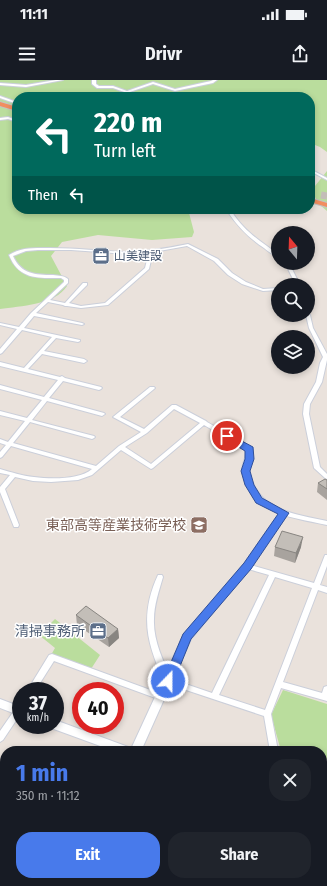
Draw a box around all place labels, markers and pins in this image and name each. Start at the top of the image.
office icon: 山美建設 [91,246,111,266]
place label: 山美建設 [114,249,162,263]
pin [210,419,244,453]
school or university icon: 東部高等産業技術学校 [189,515,209,535]
place label: 東部高等産業技術学校 [46,517,186,534]
office icon: 清掃事務所 [88,621,108,641]
place label: 清掃事務所 [15,623,85,640]

